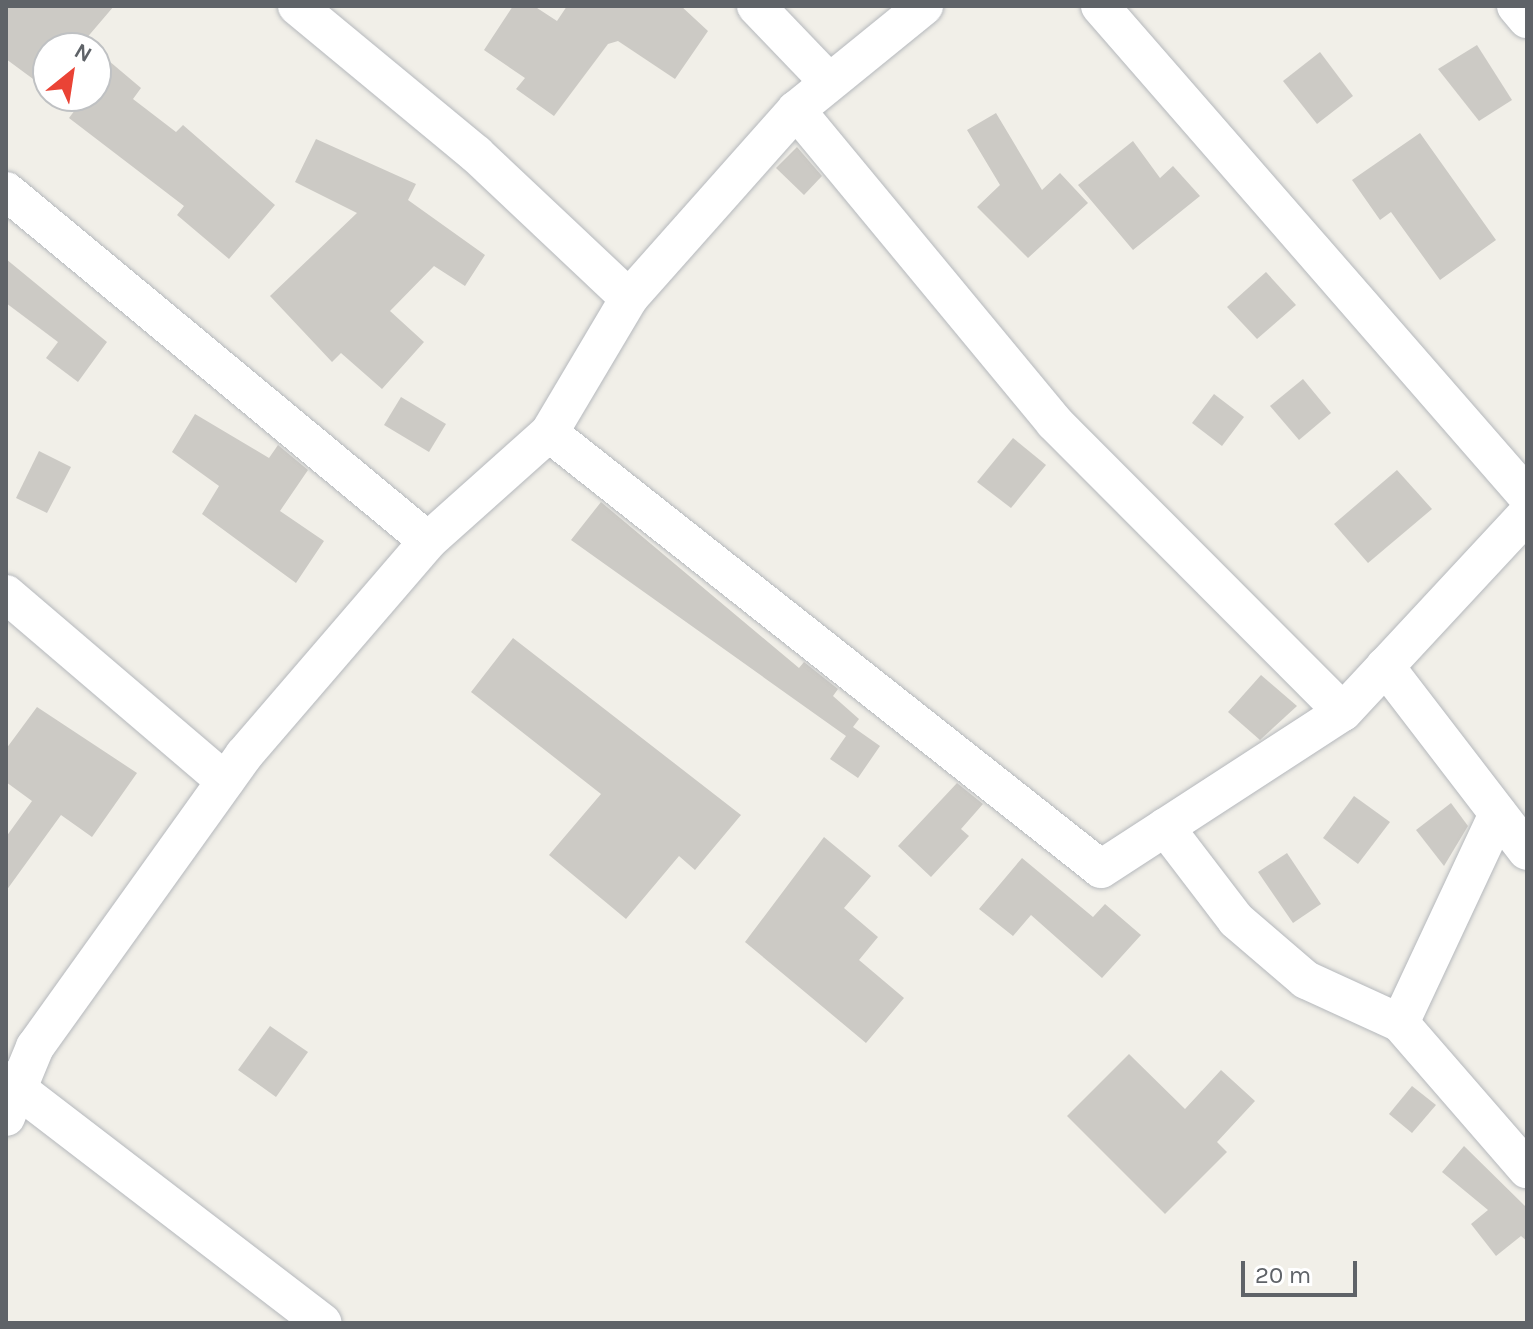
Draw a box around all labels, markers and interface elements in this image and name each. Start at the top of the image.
north arrow [32,32,112,112]
text: N [70,38,96,68]
scale bar [1245,1245,1361,1295]
text: 20 m [1255,1261,1311,1289]

